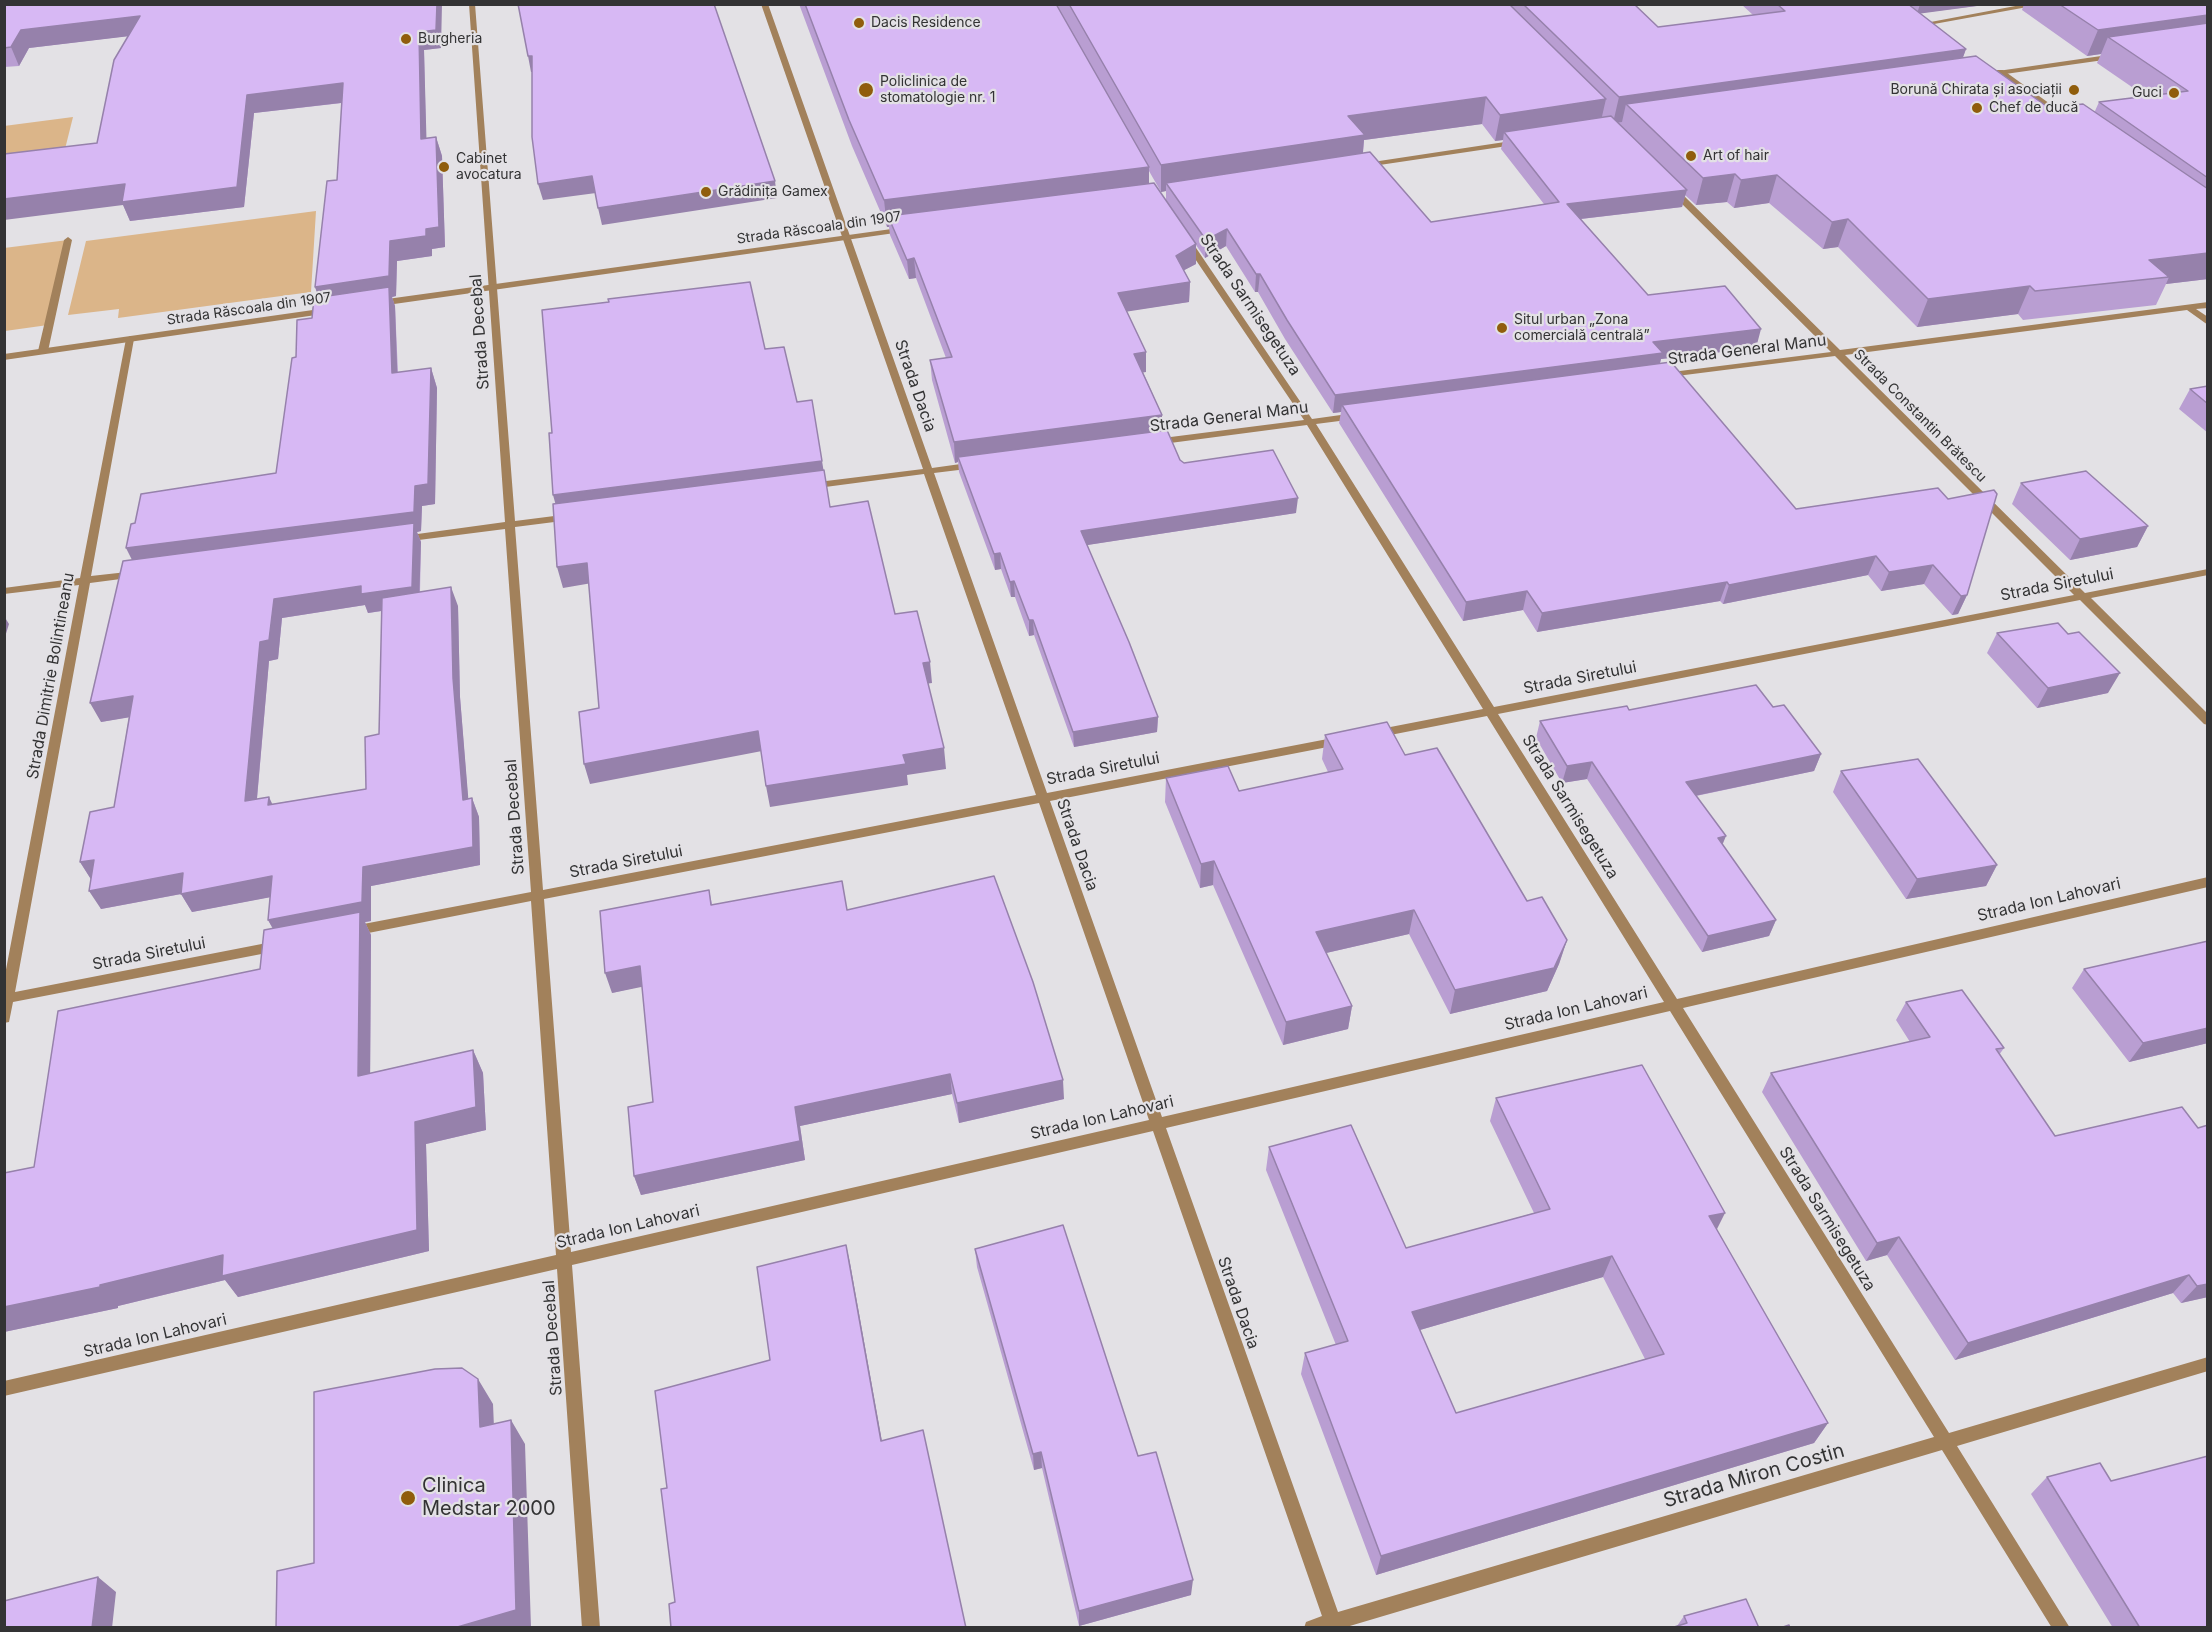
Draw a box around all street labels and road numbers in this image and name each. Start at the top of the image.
street label: Strada Răscoala din 1907 [736,208,902,248]
street label: Strada Sarmisegetuza [1195,231,1305,379]
street label: Strada Decebal [466,273,494,391]
street label: Strada Răscoala din 1907 [166,289,332,329]
street label: Strada General Manu [1667,331,1827,369]
street label: Strada Dacia [890,337,940,435]
street label: Strada Constantin Brătescu [1850,346,1990,486]
street label: Strada General Manu [1149,398,1309,436]
street label: Strada Siretului [1999,565,2115,605]
street label: Strada Dimitrie Bolintineanu [23,571,79,781]
street label: Strada Siretului [1522,658,1638,698]
street label: Strada Sarmisegetuza [1518,731,1622,883]
street label: Strada Siretului [1045,749,1161,789]
street label: Strada Decebal [501,758,529,876]
street label: Strada Dacia [1052,796,1102,894]
street label: Strada Siretului [568,842,684,882]
street label: Strada Ion Lahovari [1975,874,2123,926]
street label: Strada Siretului [91,934,207,974]
street label: Strada Ion Lahovari [1502,983,1650,1035]
street label: Strada Ion Lahovari [1028,1092,1176,1144]
street label: Strada Sarmisegetuza [1775,1143,1879,1295]
street label: Strada Ion Lahovari [554,1201,702,1253]
street label: Strada Dacia [1213,1254,1263,1352]
street label: Strada Decebal [539,1279,567,1397]
street label: Strada Ion Lahovari [81,1310,229,1362]
street label: Strada Miron Costin [1661,1439,1847,1513]

